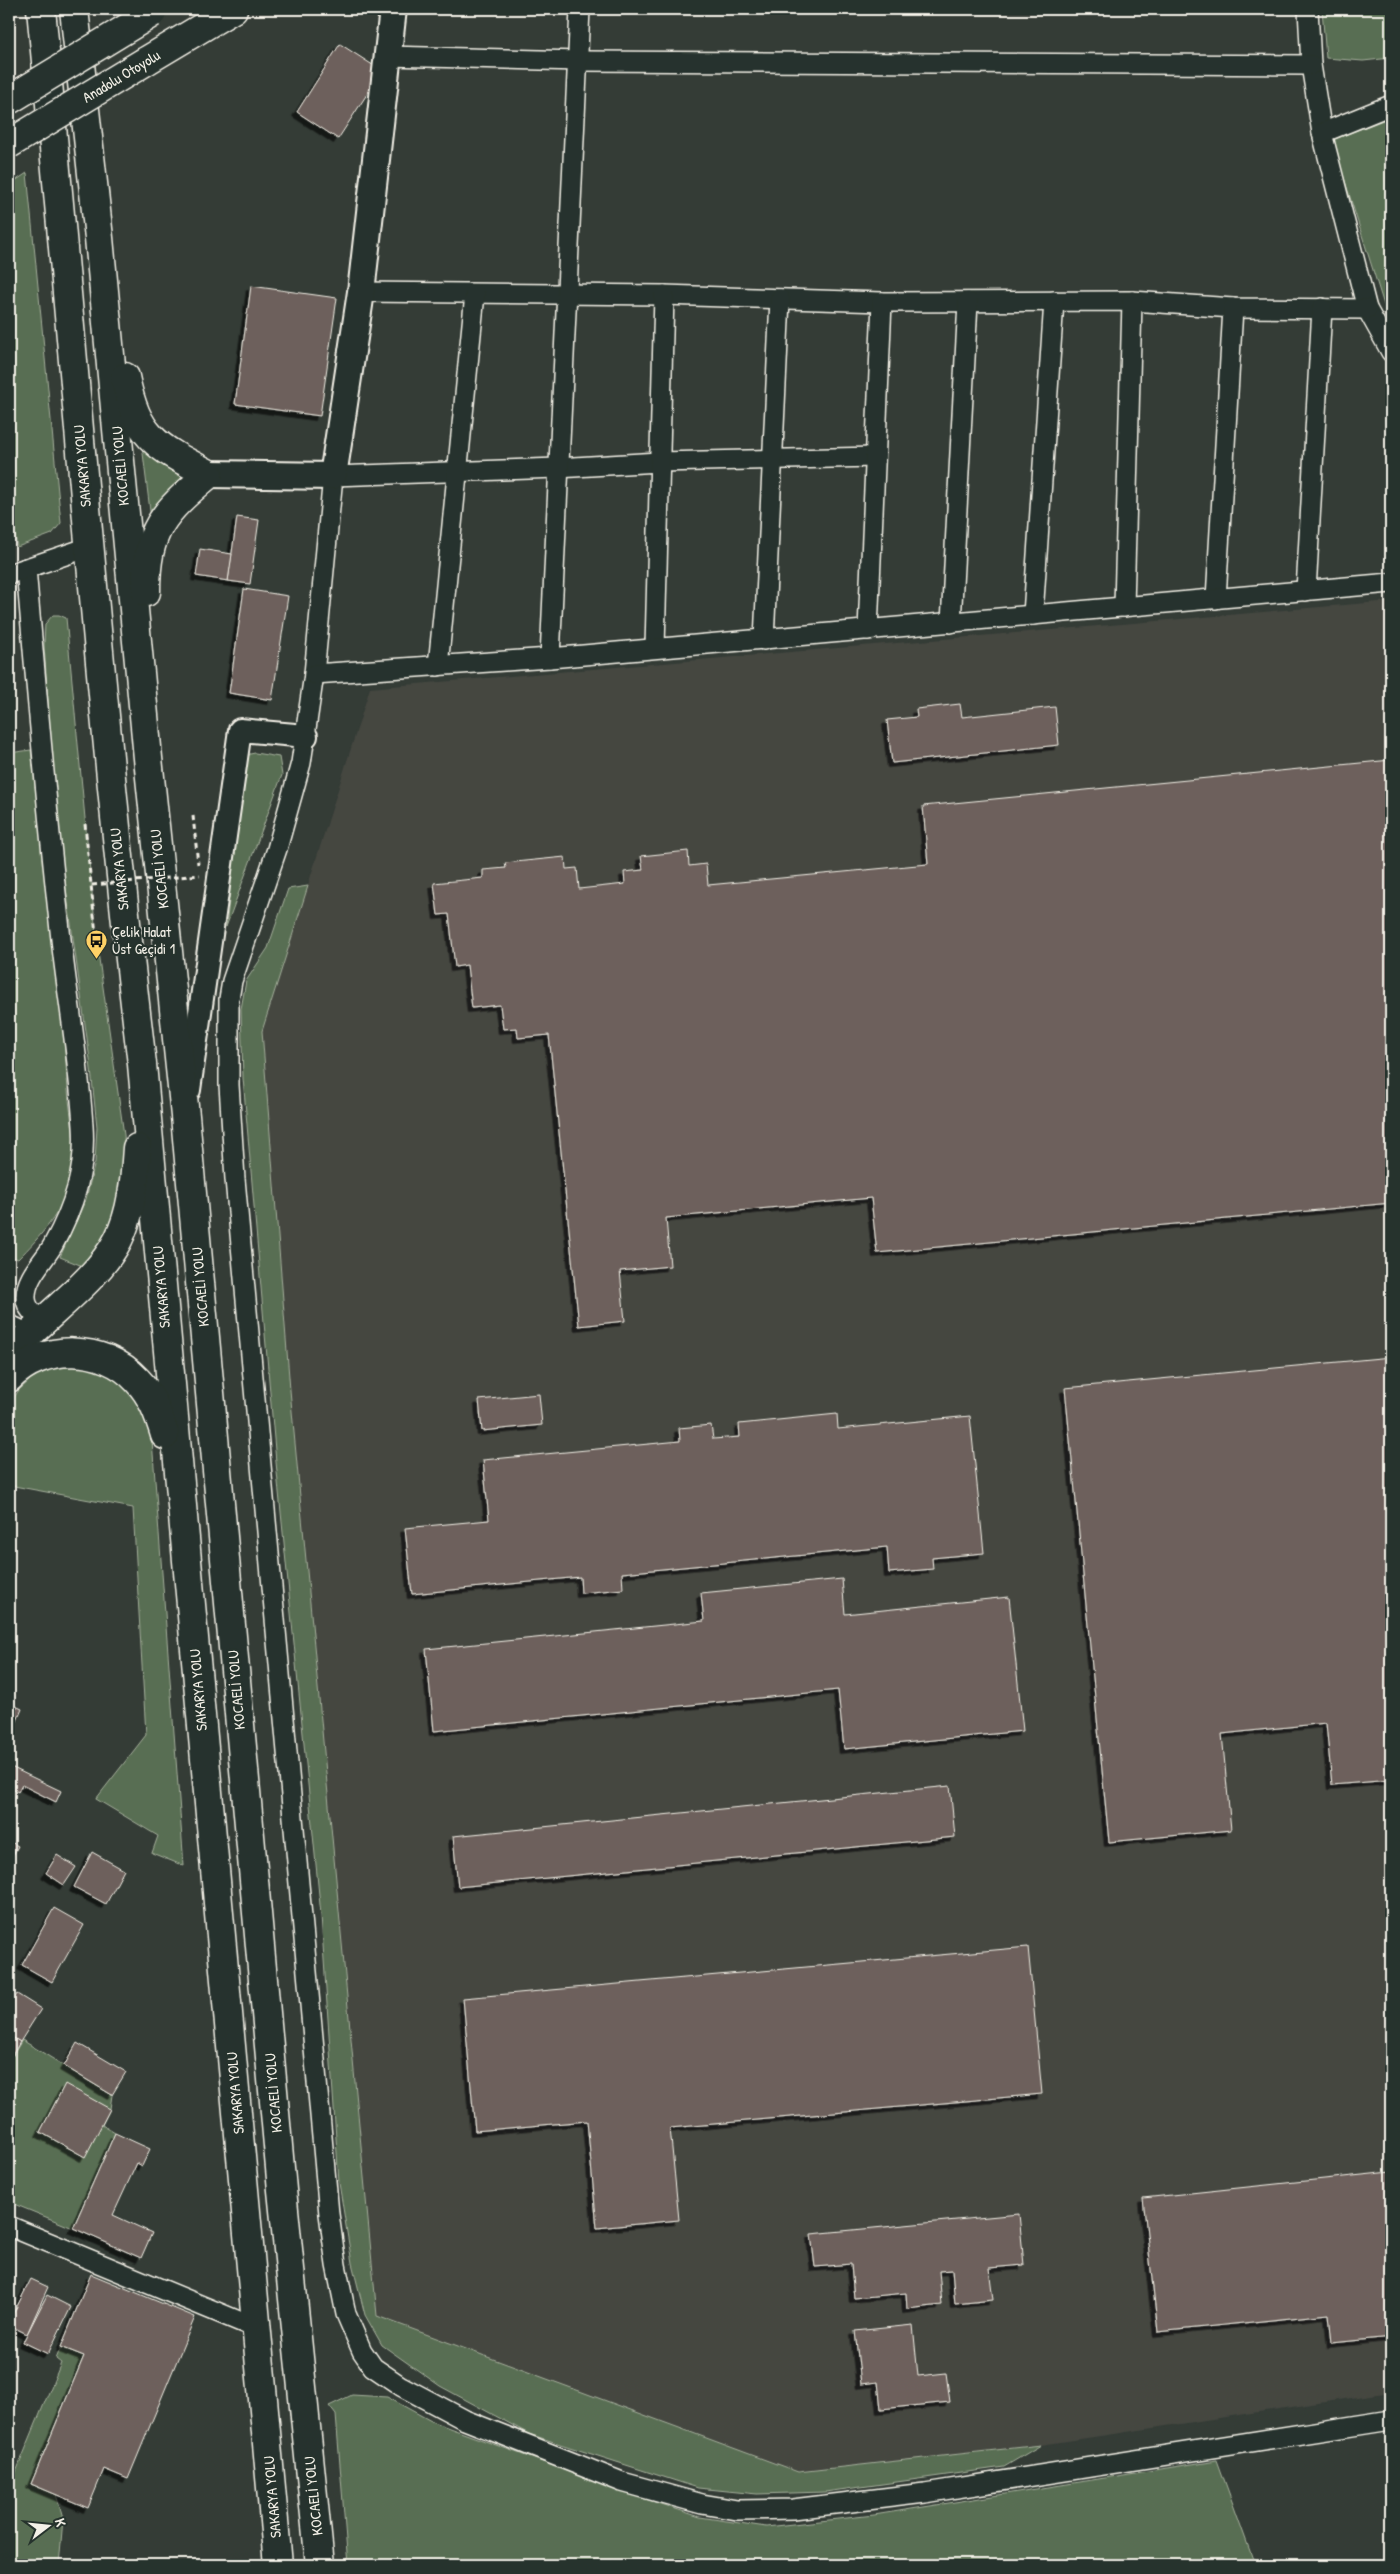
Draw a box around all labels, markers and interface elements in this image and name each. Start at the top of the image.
street label: Anadolu Otoyolu [78,45,164,107]
street label: SAKARYA YOLU [68,424,96,508]
street label: KOCAELİ YOLU [106,425,134,507]
street label: SAKARYA YOLU [104,827,134,911]
street label: KOCAELİ YOLU [144,828,174,910]
place label: Çelik Halat Üst Geçidi 1 [112,921,175,959]
bus stop icon: Çelik Halat Üst Geçidi 1 [84,928,108,959]
street label: SAKARYA YOLU [147,1245,175,1329]
street label: KOCAELİ YOLU [186,1246,214,1328]
street label: SAKARYA YOLU [184,1648,212,1732]
street label: KOCAELİ YOLU [222,1649,250,1731]
street label: SAKARYA YOLU [221,2051,249,2135]
street label: KOCAELİ YOLU [259,2052,287,2134]
street label: SAKARYA YOLU [258,2455,286,2539]
street label: KOCAELİ YOLU [298,2455,328,2537]
north arrow [22,2502,72,2552]
text: K [51,2516,71,2529]

